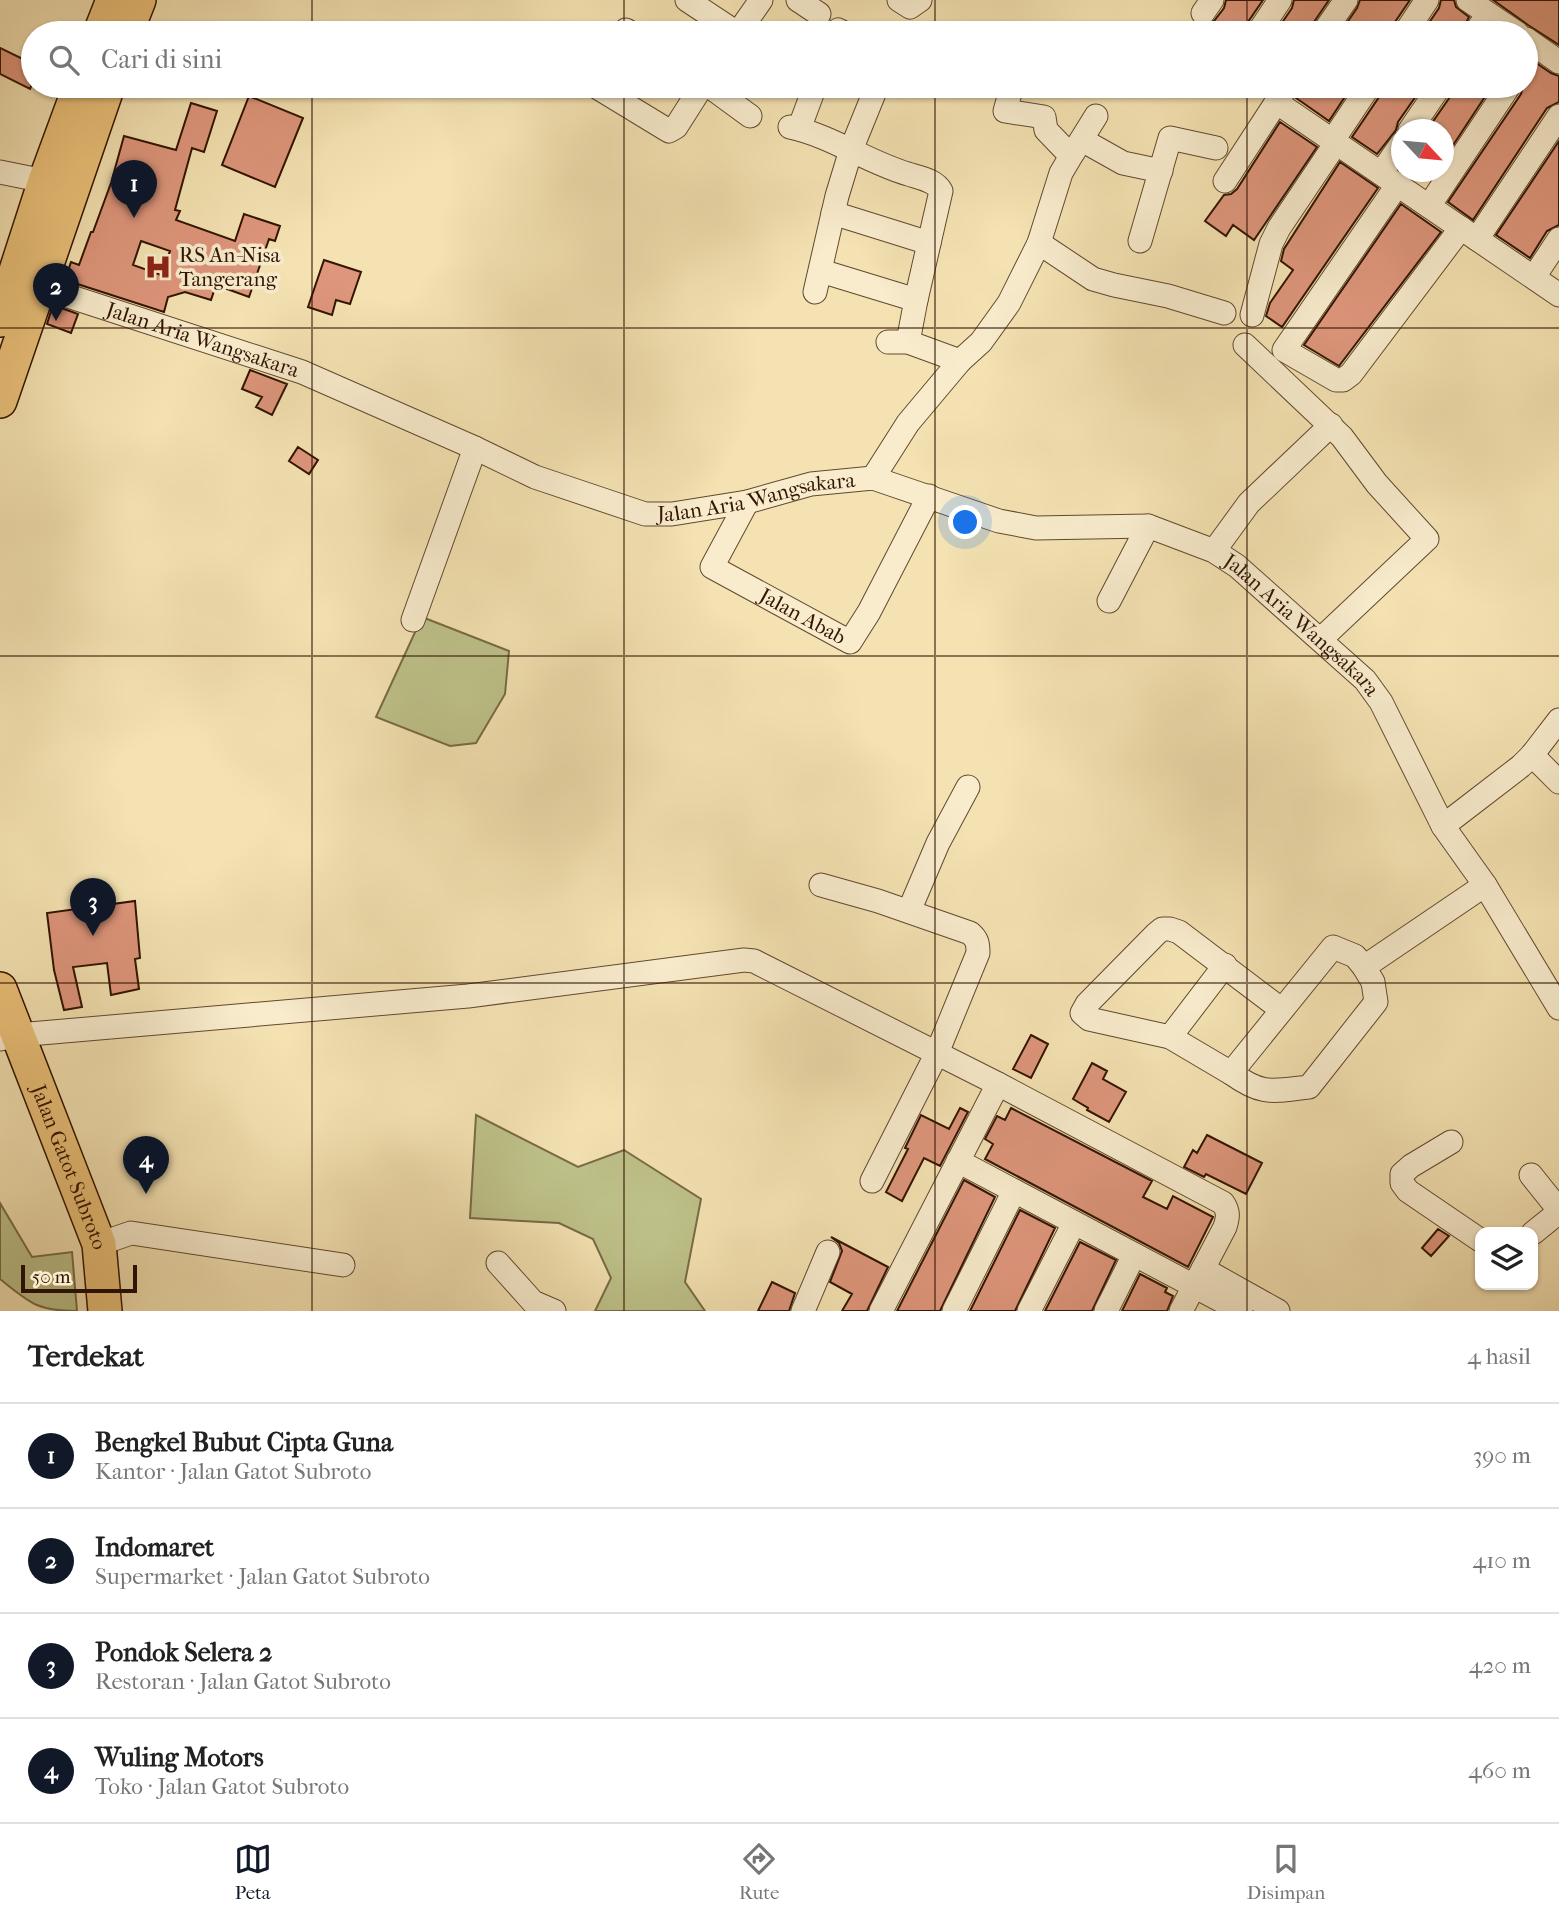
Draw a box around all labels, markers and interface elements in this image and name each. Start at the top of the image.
search box [21,21,1538,98]
icon: search [45,41,83,79]
text: Cari di sini [101,44,222,75]
north arrow [1391,119,1454,182]
pin: 1 [111,160,157,218]
place label: RS An-Nisa Tangerang [179,243,280,291]
hospital icon: RS An-Nisa Tangerang [143,252,173,282]
pin: 2 [33,263,79,321]
street label: Jalan Aria Wangsakara [101,297,302,382]
street label: Jalan Aria Wangsakara [655,468,856,526]
your location [948,505,982,539]
street label: Jalan Aria Wangsakara [1218,548,1385,701]
street label: Jalan Abab [754,582,850,649]
pin: 3 [70,878,116,936]
street label: Jalan Gatot Subroto [26,1079,112,1253]
pin: 4 [123,1136,169,1194]
map controls [1475,1227,1538,1290]
button: layers [1475,1227,1538,1290]
scale bar [21,1262,136,1294]
text: 50 m [32,1266,71,1288]
text: Terdekat [28,1339,144,1374]
text: 4 hasil [1467,1343,1531,1370]
text: Bengkel Bubut Cipta Guna [95,1427,393,1458]
text: 1 [47,1442,55,1469]
text: 390 m [1473,1442,1531,1469]
text: Kantor · Jalan Gatot Subroto [95,1458,371,1485]
text: Indomaret [95,1532,214,1563]
text: 2 [45,1547,57,1574]
text: 410 m [1473,1547,1531,1574]
text: Supermarket · Jalan Gatot Subroto [95,1563,430,1590]
text: Pondok Selera 2 [95,1637,272,1668]
text: 3 [46,1652,56,1679]
text: 420 m [1469,1652,1531,1679]
text: Restoran · Jalan Gatot Subroto [95,1668,391,1695]
text: Wuling Motors [95,1742,264,1773]
text: 4 [44,1757,58,1784]
text: 460 m [1468,1757,1531,1784]
text: Toko · Jalan Gatot Subroto [95,1773,349,1800]
tab: Peta [234,1840,272,1904]
tab: Rute [739,1840,779,1904]
tab: Disimpan [1247,1840,1325,1904]

